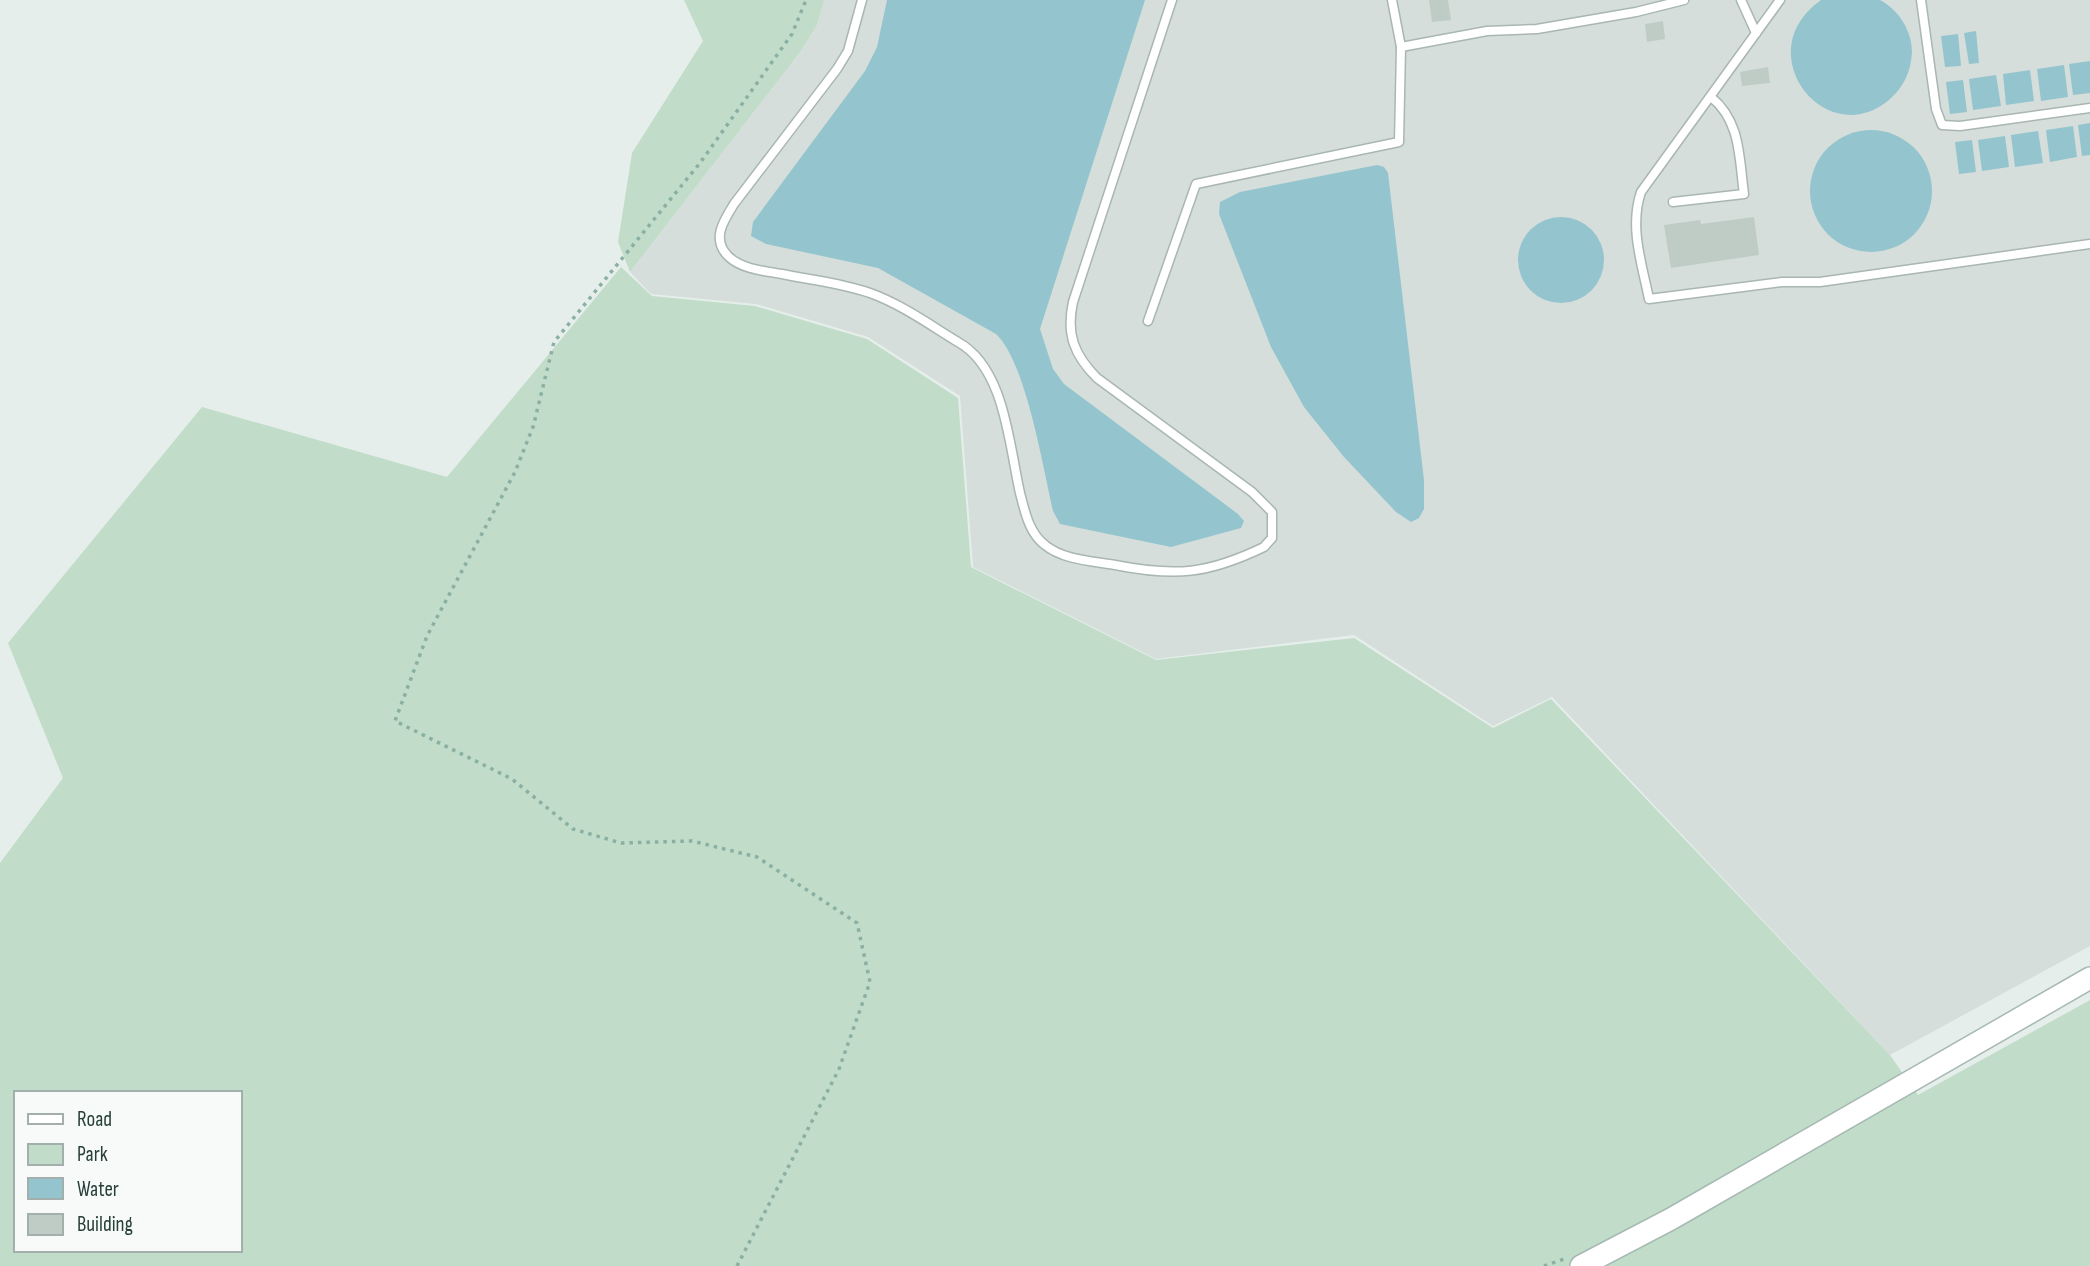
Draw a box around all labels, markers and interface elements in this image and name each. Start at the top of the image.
legend [14,1091,242,1252]
text: Road [77,1107,112,1132]
text: Park [77,1142,108,1167]
text: Water [77,1177,119,1202]
text: Building [77,1212,133,1237]

